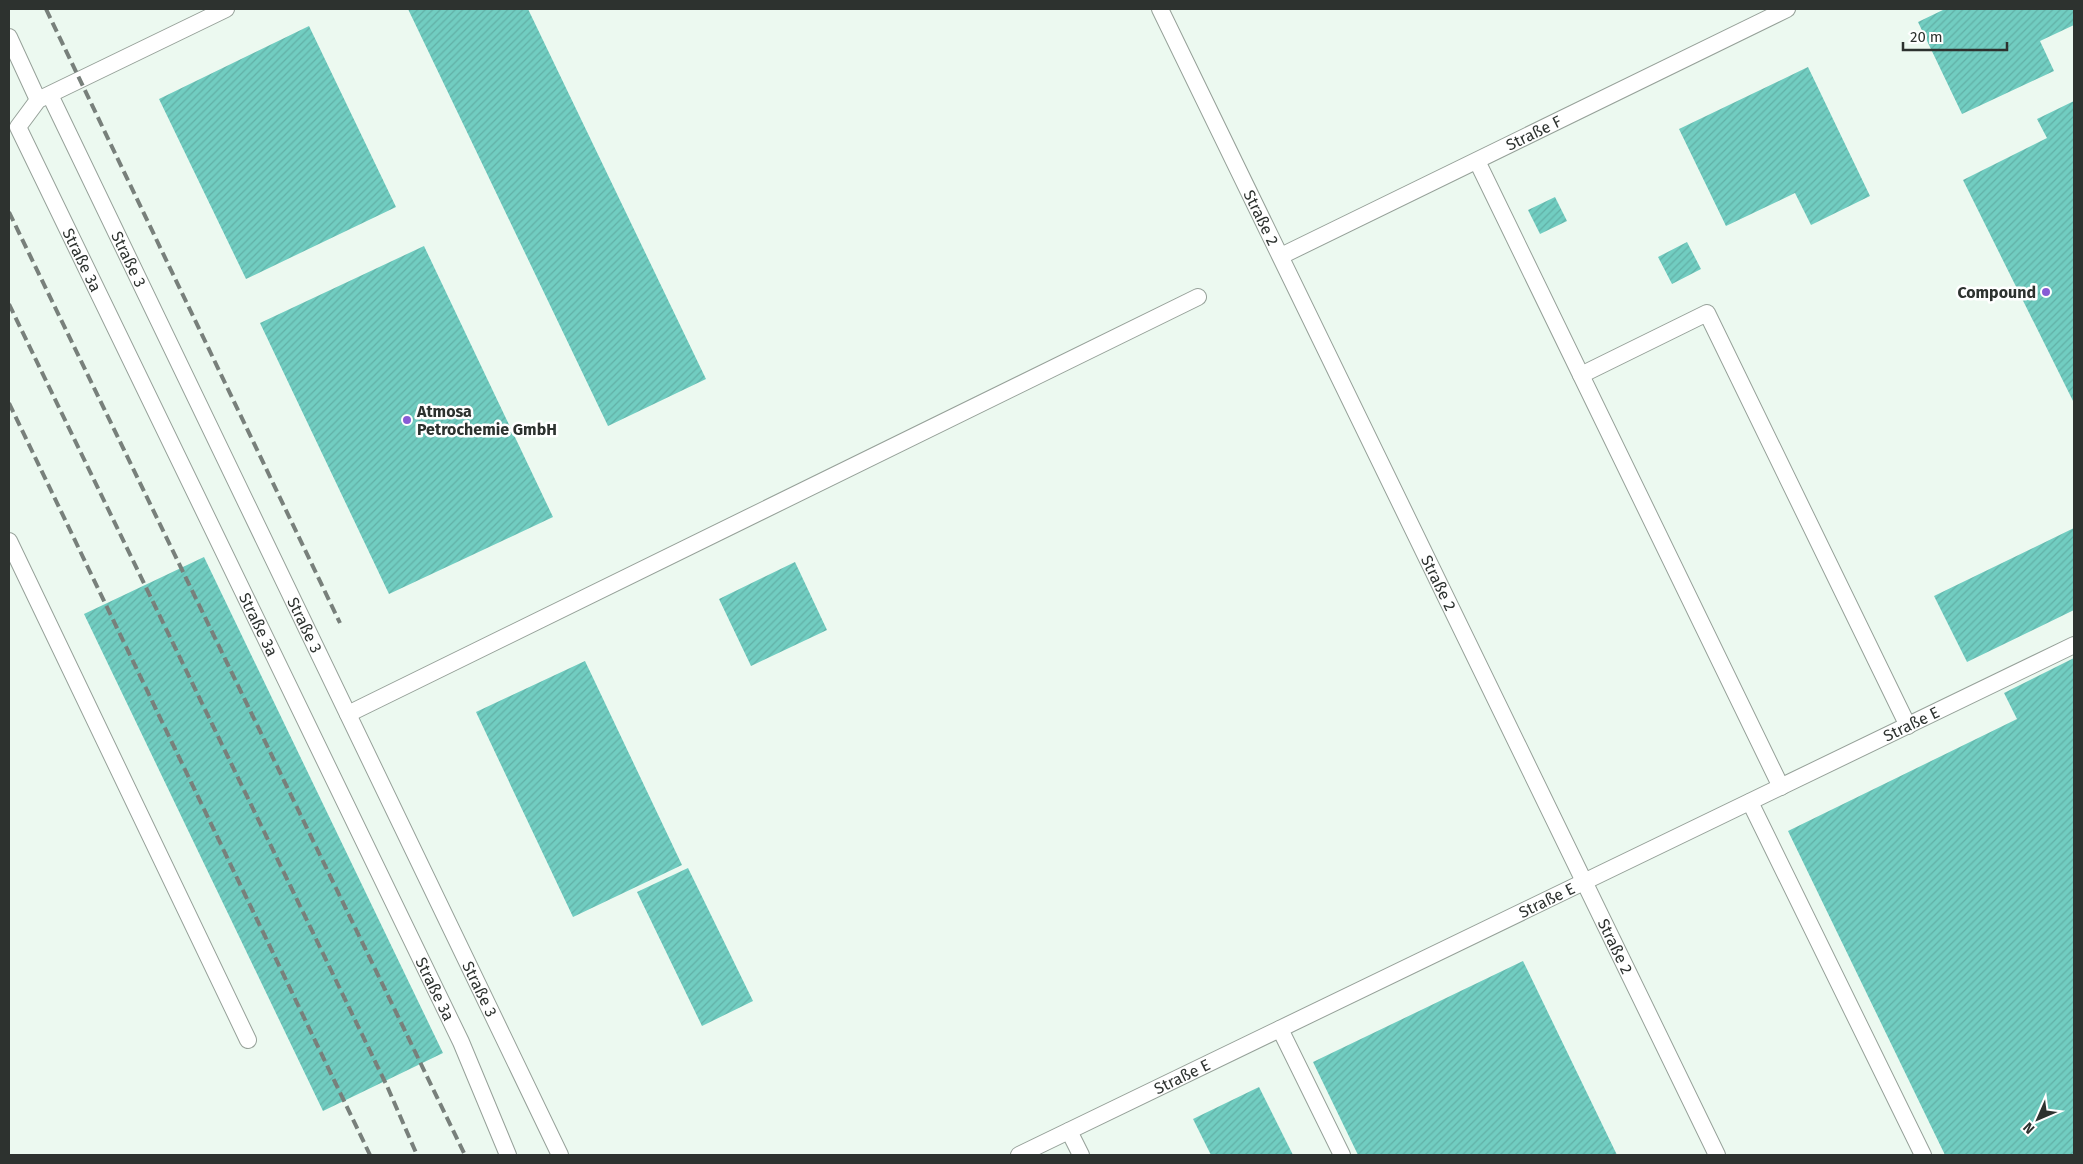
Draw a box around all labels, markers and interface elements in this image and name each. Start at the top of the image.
scale bar [1903,20,2007,52]
text: 20 m [1910,28,1943,46]
street label: Straße F [1503,111,1564,154]
street label: Straße 2 [1240,187,1283,249]
street label: Straße 3a [59,225,106,295]
street label: Straße 3 [107,228,150,290]
place label: Compound [1957,283,2036,302]
marker: Compound [2040,286,2052,298]
place label: Atmosa Petrochemie GmbH [416,402,557,439]
marker: Atmosa Petrochemie GmbH [401,414,413,426]
street label: Straße 2 [1417,552,1460,614]
street label: Straße 3a [235,590,282,659]
street label: Straße 3 [284,594,326,656]
street label: Straße E [1880,702,1942,745]
street label: Straße E [1515,878,1578,922]
street label: Straße 2 [1594,915,1637,977]
street label: Straße 3a [412,954,459,1024]
street label: Straße 3 [459,958,502,1020]
street label: Straße E [1151,1055,1213,1098]
north arrow [2013,1094,2063,1144]
text: N [2020,1119,2038,1137]

